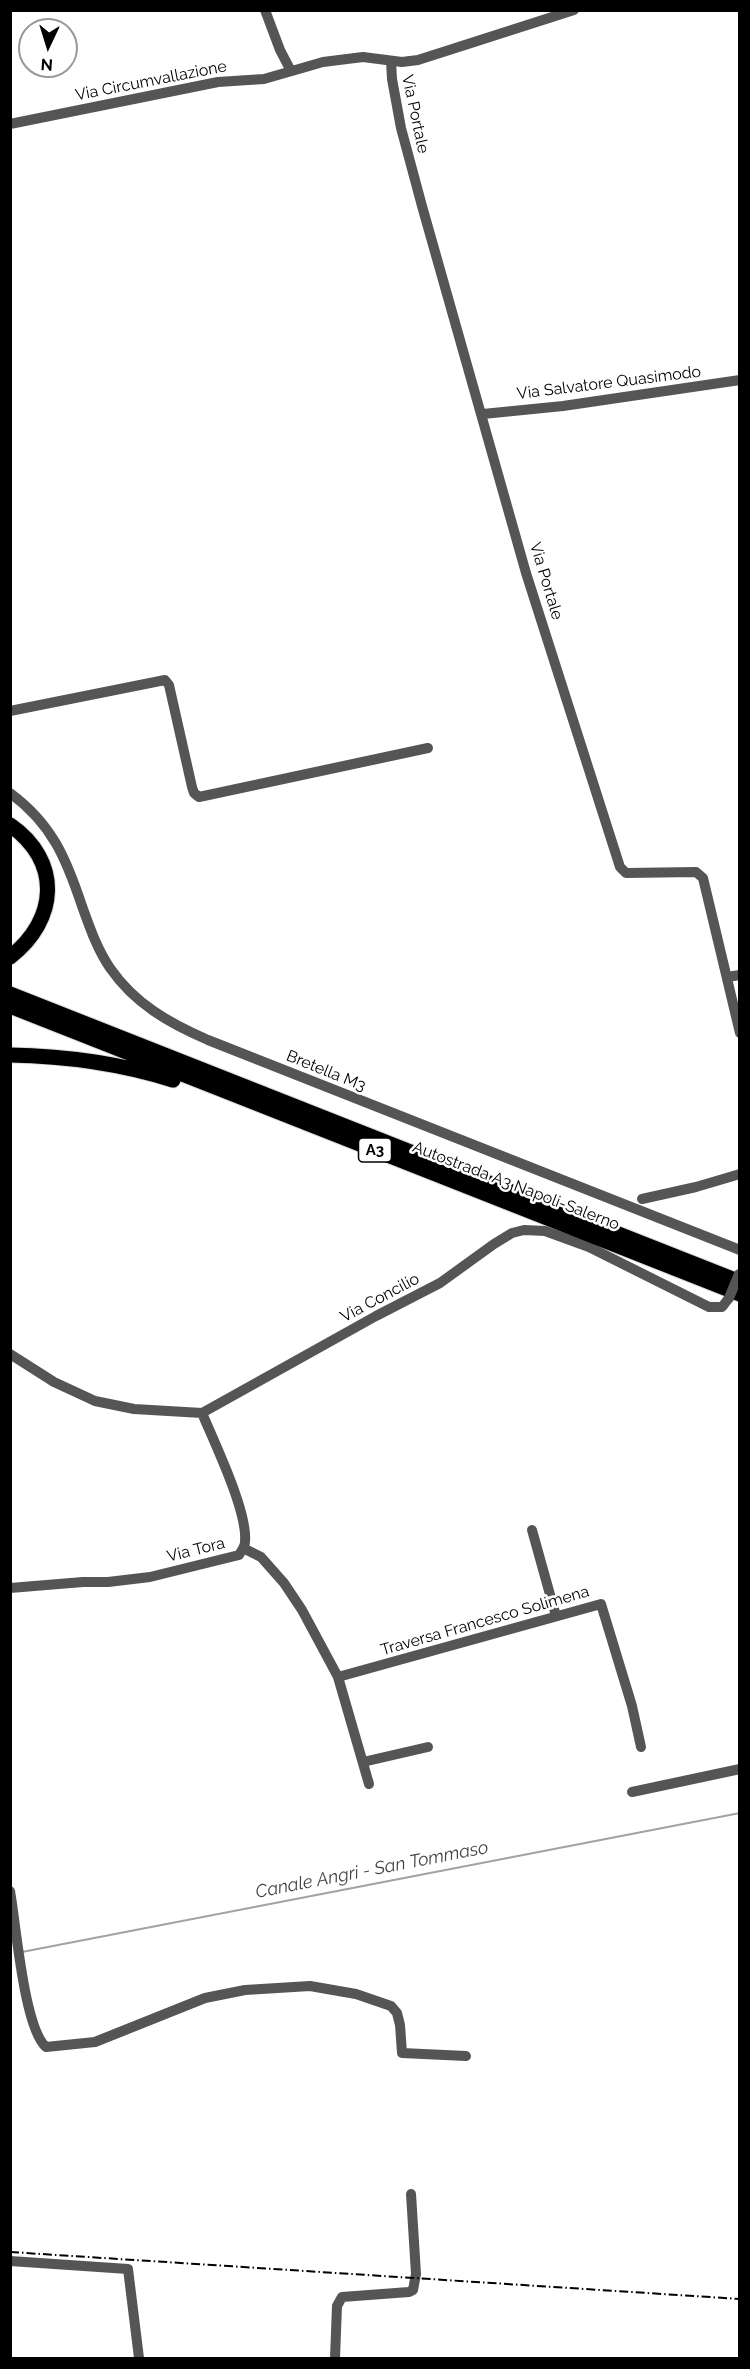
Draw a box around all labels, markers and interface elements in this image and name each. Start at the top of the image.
north arrow [18,18,78,78]
text: N [40,55,54,74]
street label: Via Circumvallazione [74,57,228,105]
street label: Via Portale [397,73,433,155]
street label: Via Salvatore Quasimodo [516,362,702,404]
street label: Via Portale [525,540,567,622]
street label: Bretella M3 [283,1046,369,1096]
road number: A3 [358,1138,392,1162]
street label: Autostrada A3 Napoli-Salerno [410,1138,622,1234]
street label: Via Concilio [337,1269,423,1327]
street label: Via Tora [165,1534,227,1566]
street label: Traversa Francesco Solimena [379,1582,591,1660]
water label: Canale Angri - San Tommaso [254,1837,490,1903]

